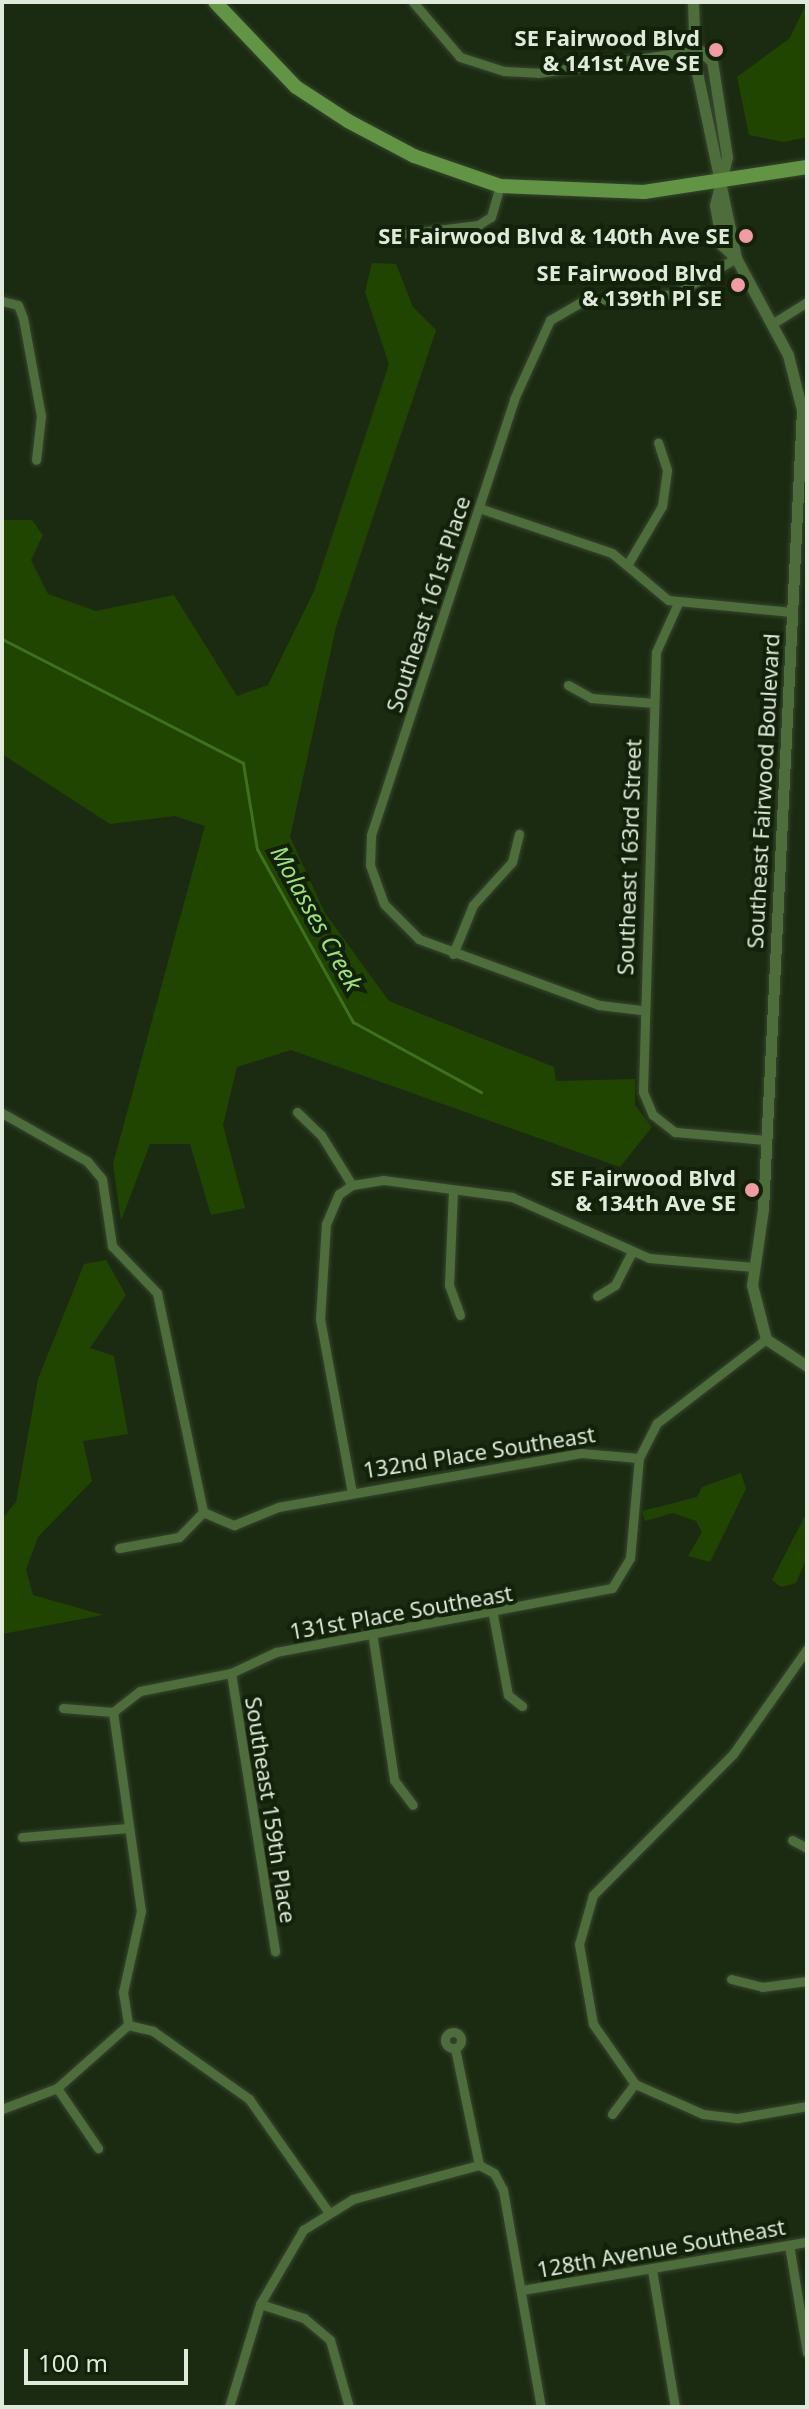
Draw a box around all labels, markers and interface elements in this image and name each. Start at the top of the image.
place label: SE Fairwood Blvd & 141st Ave SE [515,24,700,76]
marker: SE Fairwood Blvd & 141st Ave SE [707,41,725,59]
place label: SE Fairwood Blvd & 140th Ave SE [378,223,730,249]
marker: SE Fairwood Blvd & 140th Ave SE [737,227,755,245]
place label: SE Fairwood Blvd & 139th Pl SE [537,259,722,310]
marker: SE Fairwood Blvd & 139th Pl SE [729,276,747,294]
street label: Southeast 161st Place [381,493,475,715]
street label: Southeast Fairwood Boulevard [742,633,784,949]
street label: Southeast 163rd Street [612,738,646,976]
water label: Molasses Creek [265,840,369,996]
place label: SE Fairwood Blvd & 134th Ave SE [551,1164,736,1216]
marker: SE Fairwood Blvd & 134th Ave SE [743,1181,761,1199]
street label: 132nd Place Southeast [361,1421,597,1483]
street label: 131st Place Southeast [288,1579,514,1645]
street label: Southeast 159th Place [240,1695,302,1925]
street label: 128th Avenue Southeast [535,2213,787,2283]
scale bar [28,2333,192,2383]
text: 100 m [38,2346,108,2379]

